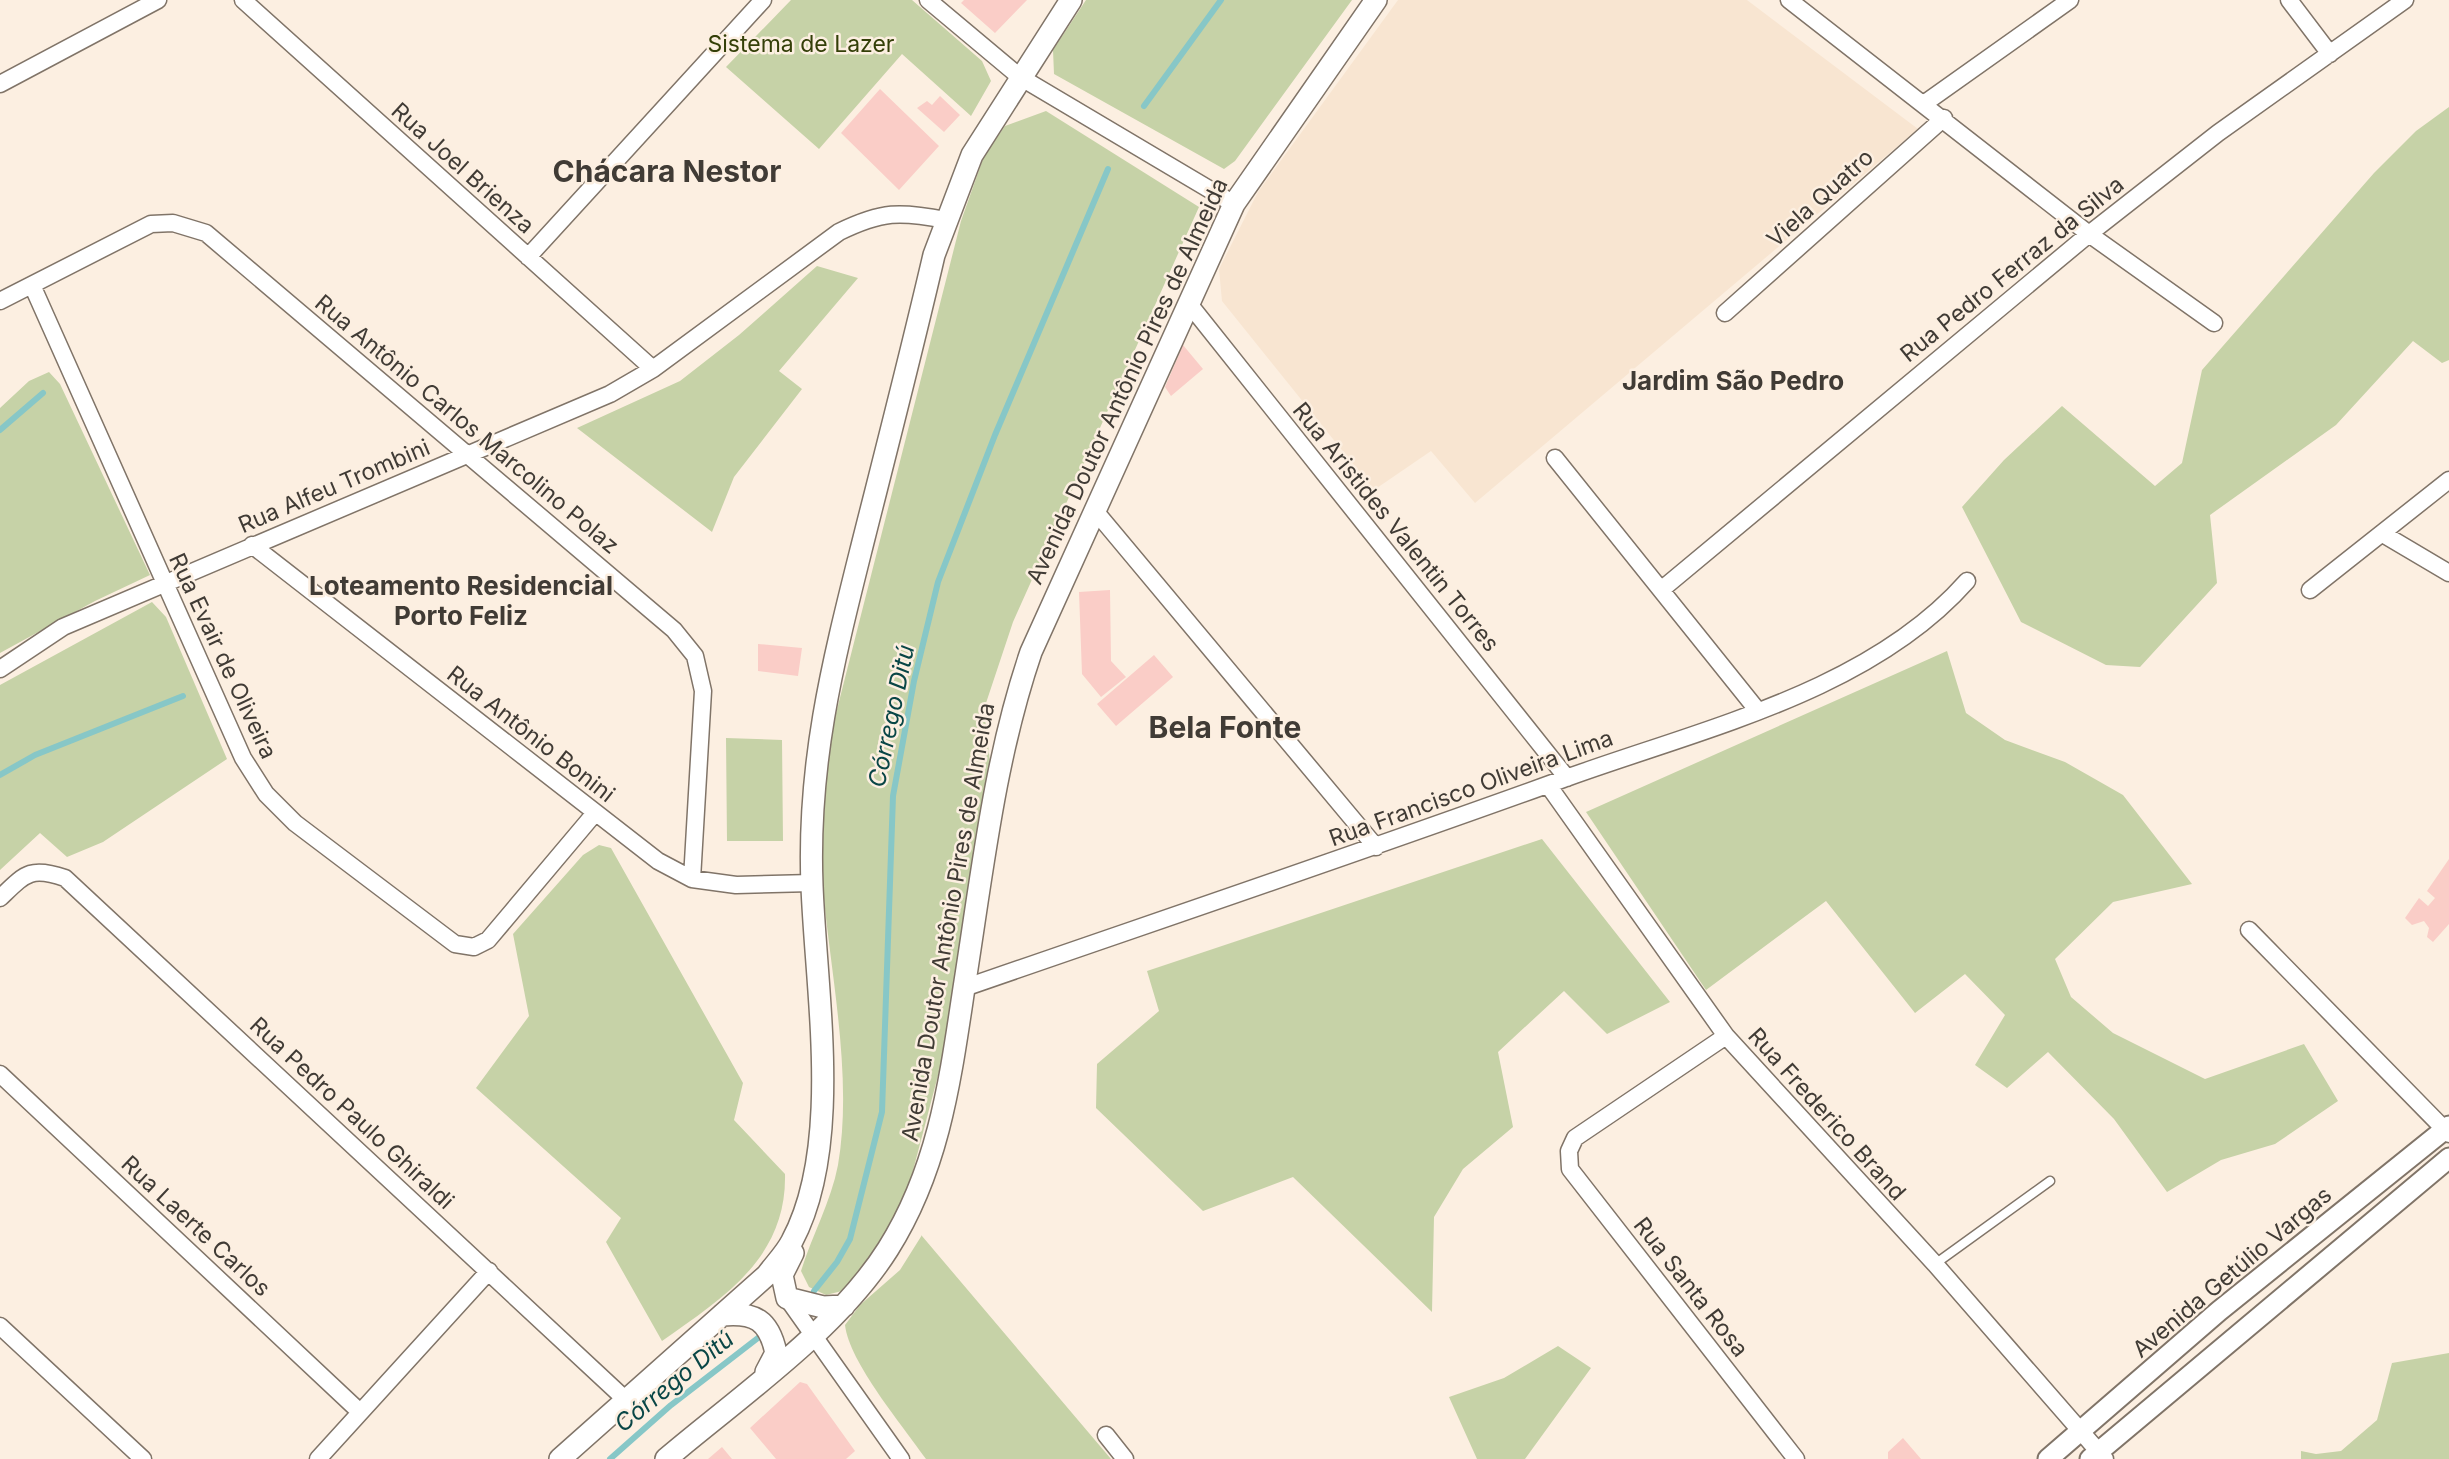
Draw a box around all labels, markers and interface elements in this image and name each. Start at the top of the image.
park label: Sistema de Lazer [707,30,895,58]
street label: Rua Joel Brienza [386,97,540,239]
street label: Viela Quatro [1761,143,1879,253]
district label: Chácara Nestor [553,153,781,189]
street label: Rua Pedro Ferraz da Silva [1895,170,2129,368]
street label: Avenida Doutor Antônio Pires de Almeida [1020,173,1234,589]
street label: Rua Antônio Carlos Marcolino Polaz [309,289,625,559]
district label: Jardim São Pedro [1622,365,1844,396]
street label: Rua Aristides Valentin Torres [1287,397,1505,657]
street label: Rua Alfeu Trombini [234,433,434,539]
street label: Rua Evair de Oliveira [163,549,283,763]
district label: Loteamento Residencial Porto Feliz [309,570,613,631]
water label: Córrego Ditú [862,642,920,790]
street label: Rua Antônio Bonini [442,660,620,808]
street label: Avenida Doutor Antônio Pires de Almeida [896,700,1000,1144]
district label: Bela Fonte [1149,709,1301,745]
street label: Rua Francisco Oliveira Lima [1325,724,1617,852]
street label: Rua Pedro Paulo Ghiraldi [244,1011,460,1215]
street label: Rua Frederico Brand [1742,1022,1912,1206]
street label: Rua Laerte Carlos [116,1150,276,1302]
street label: Avenida Getúlio Vargas [2127,1181,2337,1363]
street label: Rua Santa Rosa [1628,1212,1754,1362]
water label: Córrego Ditú [609,1324,739,1438]

